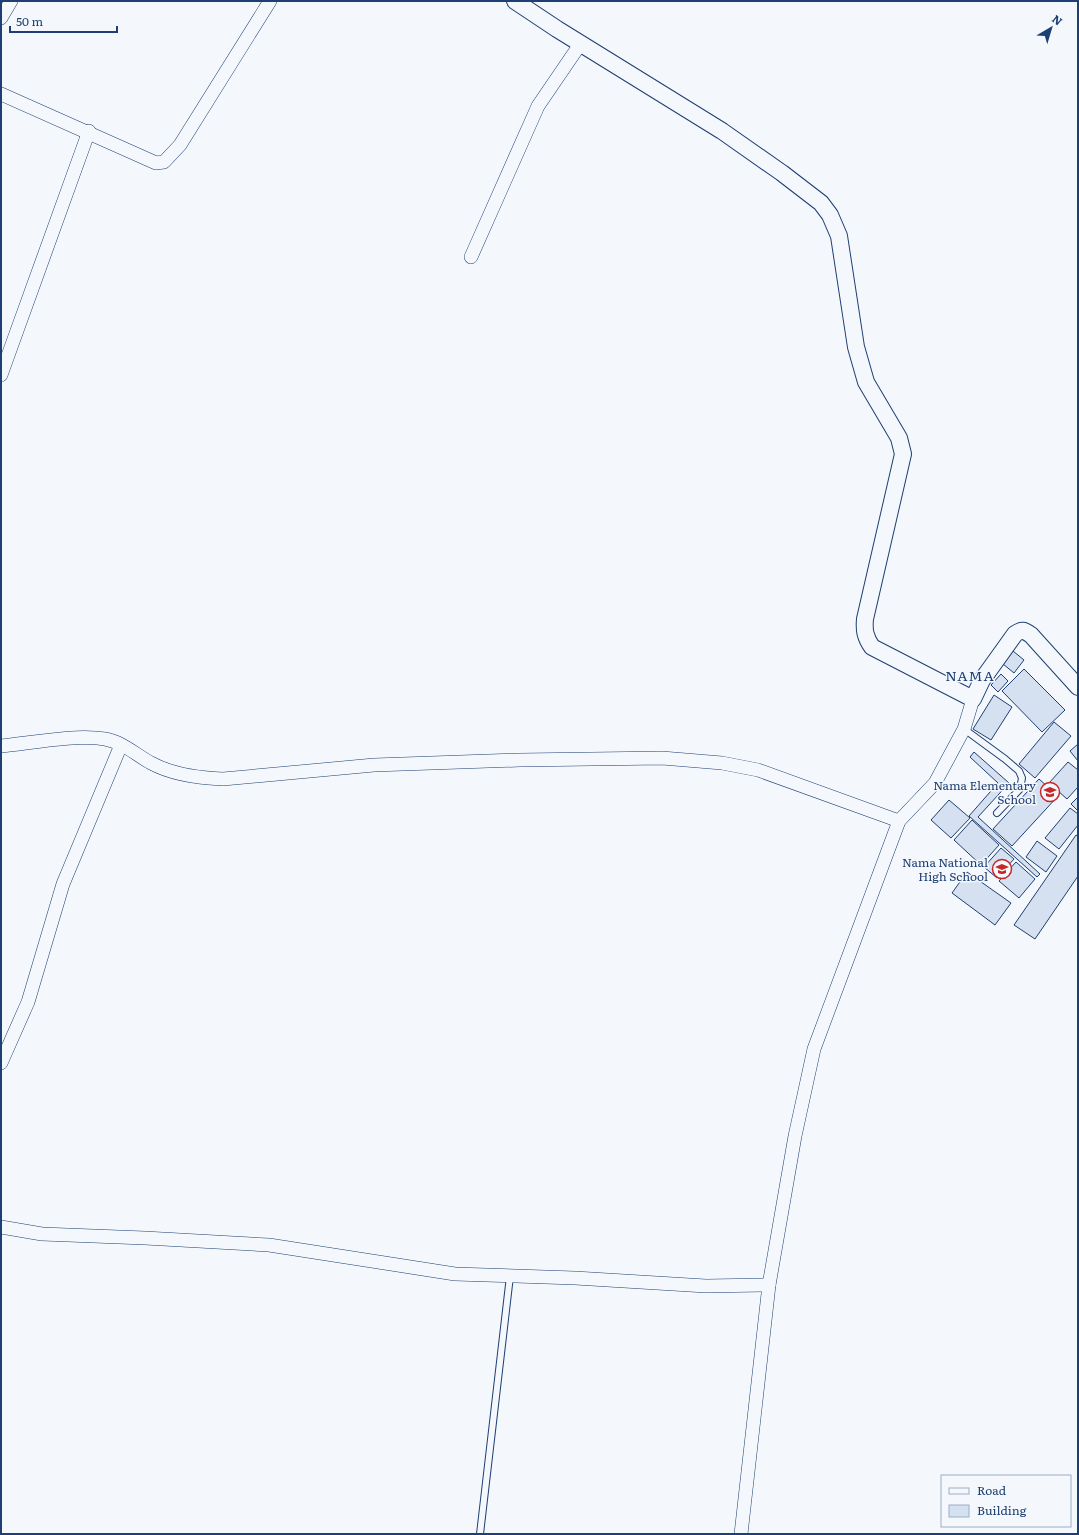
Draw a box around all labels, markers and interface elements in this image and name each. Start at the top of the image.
scale bar [10,8,117,34]
north arrow [1031,8,1071,48]
text: N [1049,10,1066,28]
text: 50 m [16,12,43,30]
district label: NAMA [945,665,995,685]
place label: Nama Elementary School [933,776,1036,808]
school or university icon: Nama Elementary School [1039,781,1061,803]
place label: Nama National High School [902,853,988,885]
school or university icon: Nama National High School [991,858,1013,880]
legend [941,1475,1071,1527]
text: Road [977,1481,1007,1499]
text: Building [977,1501,1027,1519]

